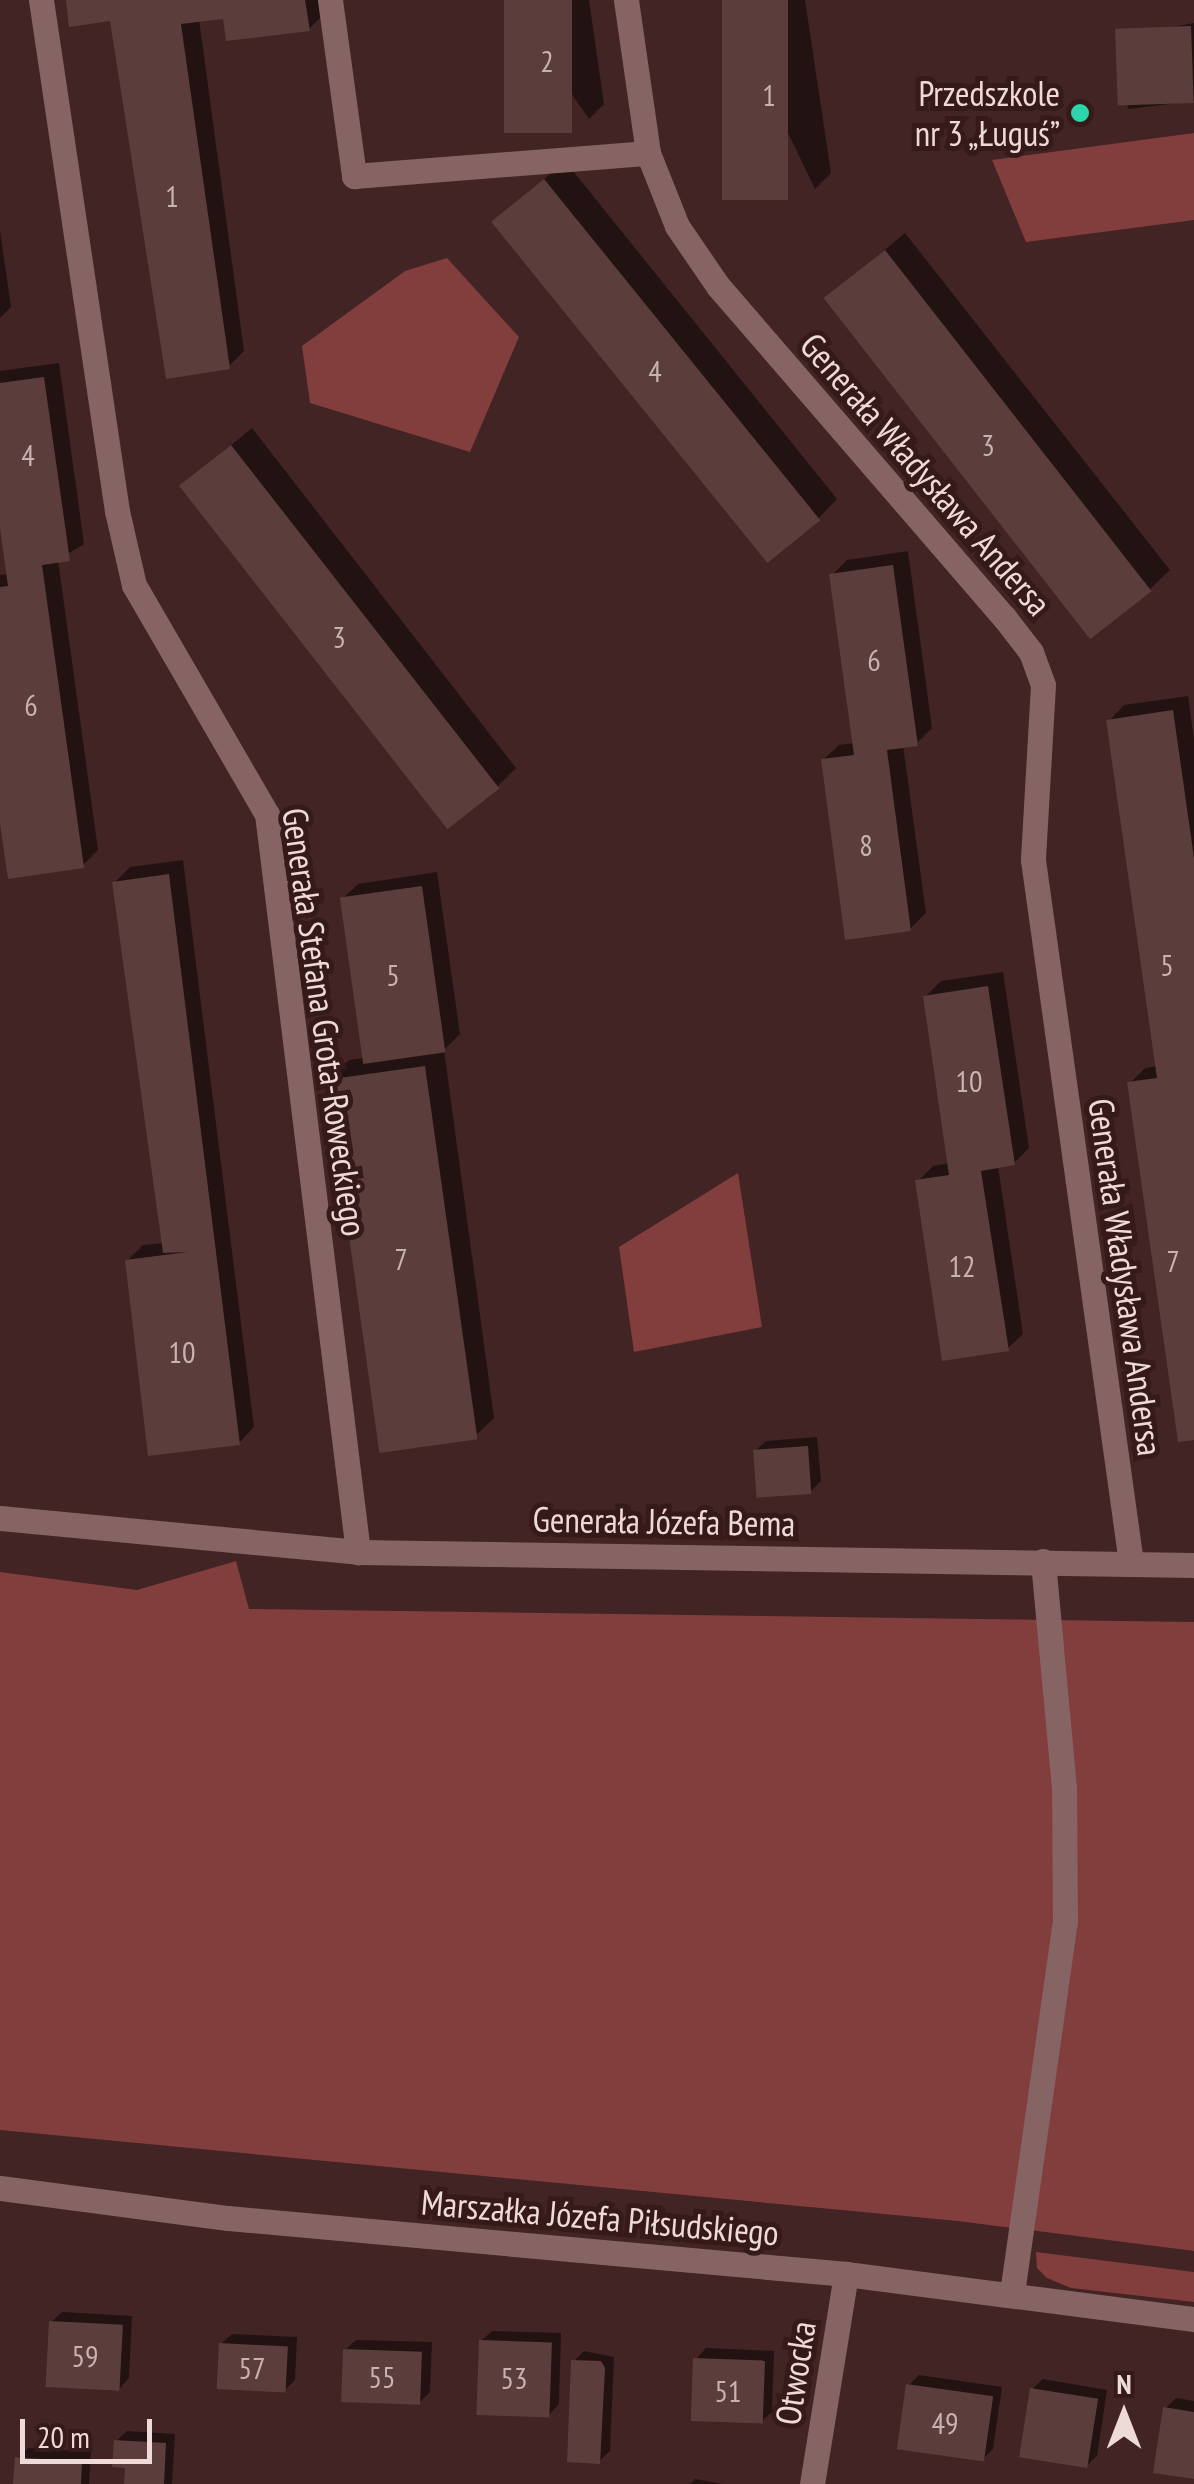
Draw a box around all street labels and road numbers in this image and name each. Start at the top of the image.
street label: Generała Władysława Andersa [791,324,1061,624]
street label: Generała Stefana Grota-Roweckiego [274,805,376,1239]
street label: Generała Władysława Andersa [1080,1095,1172,1459]
street label: Generała Józefa Bema [532,1498,796,1544]
street label: Marszałka Józefa Piłsudskiego [419,2180,781,2254]
street label: Otwocka [766,2318,824,2428]

